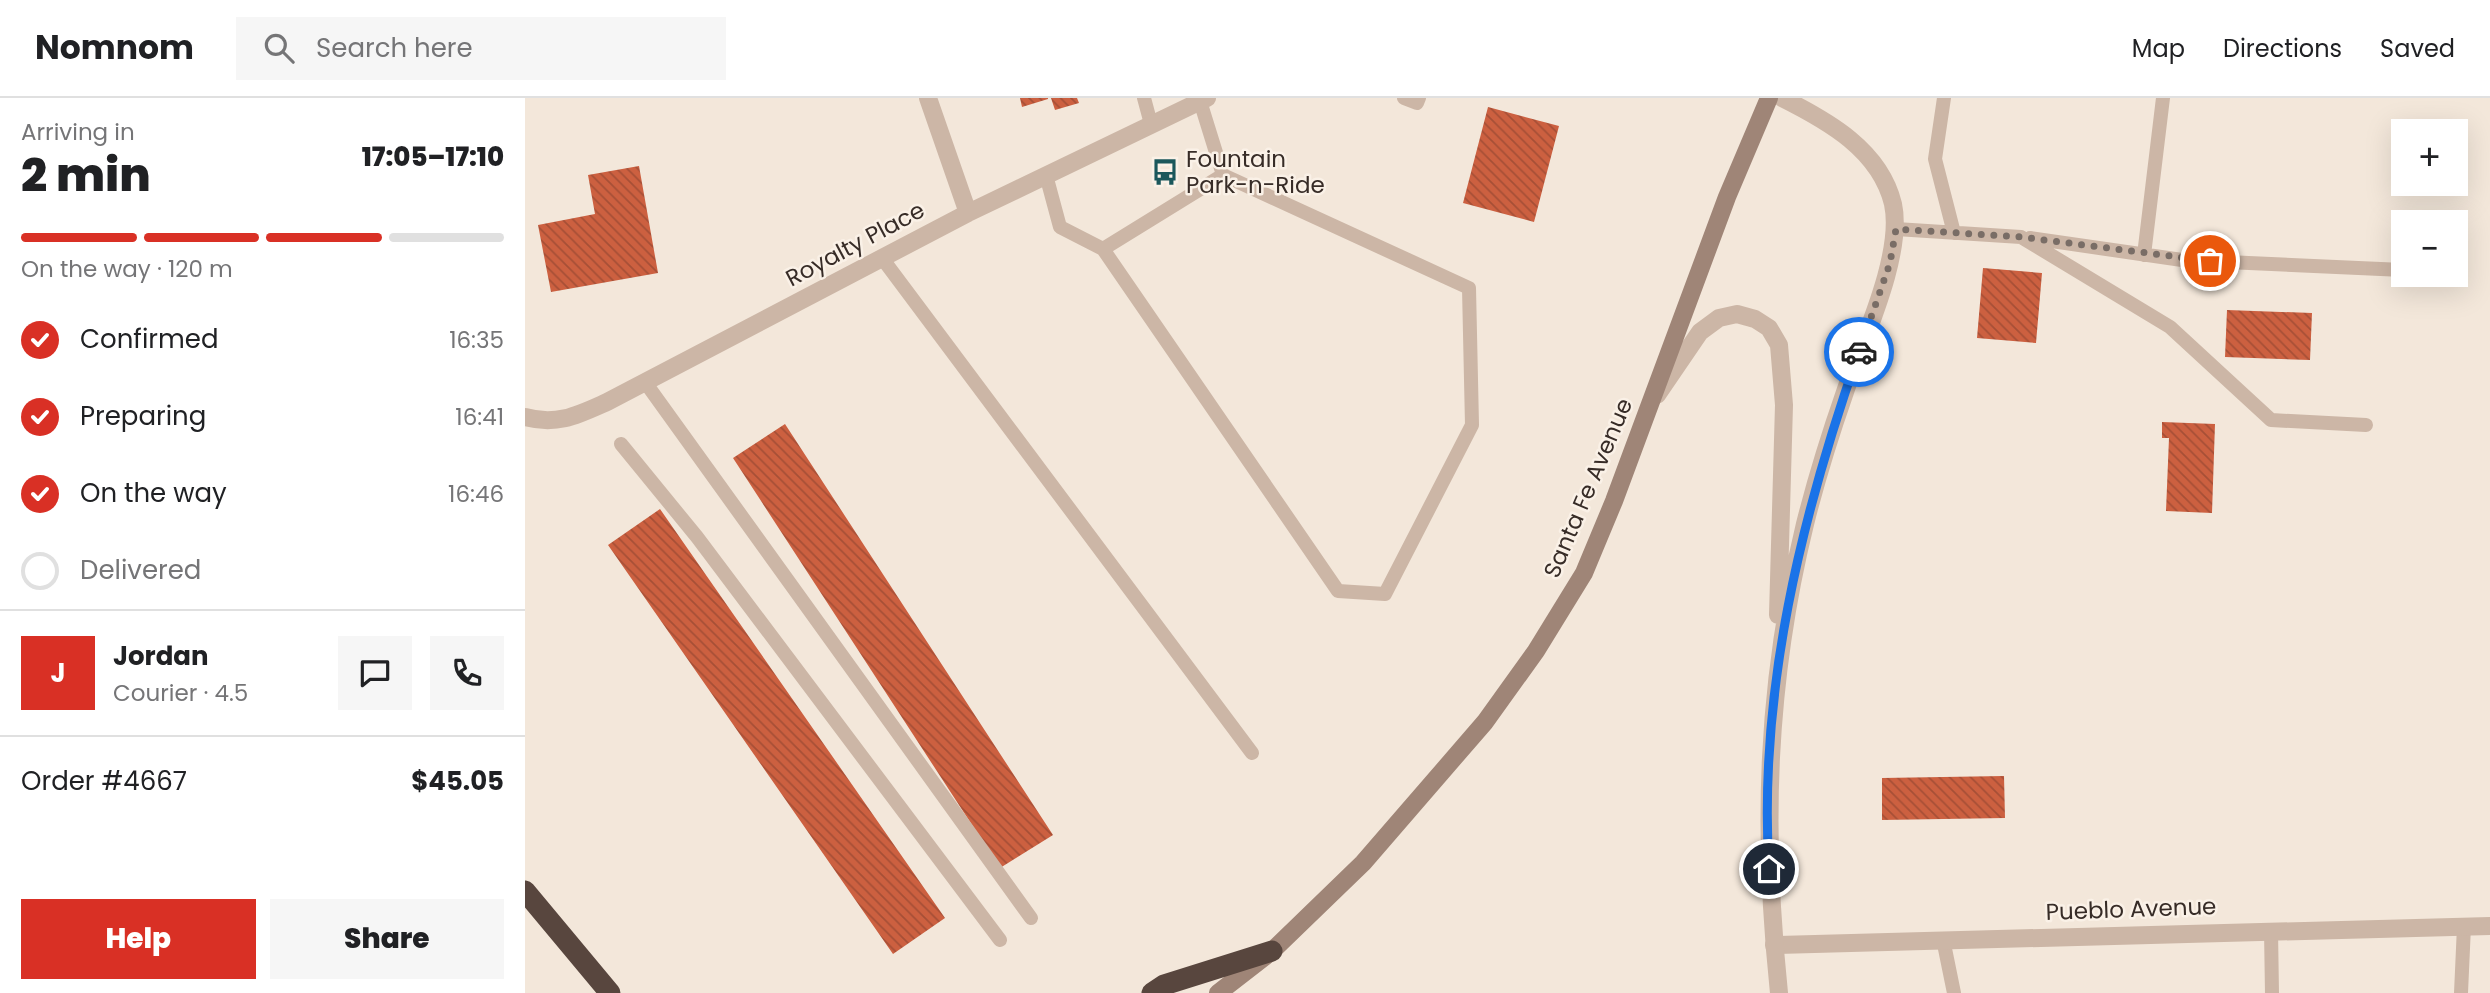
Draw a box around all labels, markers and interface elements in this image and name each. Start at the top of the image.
search box [236,17,726,80]
text: Nomnom [35,24,194,71]
icon: search [260,29,298,67]
text: Search here [316,30,473,66]
text: Map [2132,32,2185,65]
text: Directions [2223,32,2342,65]
text: Saved [2380,32,2455,65]
text: Arriving in [21,116,135,148]
map controls [2391,119,2468,287]
button: + [2391,119,2468,196]
text: 17:05–17:10 [362,139,504,175]
text: 2 min [21,143,151,207]
place label: Fountain Park-n-Ride [1186,143,1325,201]
bus stop icon: Fountain Park-n-Ride [1150,157,1180,187]
street label: Royalty Place [780,194,930,294]
button: − [2391,210,2468,287]
pin [2180,231,2240,291]
icon: bag [2191,242,2229,280]
text: On the way · 120 m [21,253,233,285]
courier [1824,317,1894,387]
icon: check [21,321,59,359]
text: Confirmed [80,321,218,357]
text: 16:35 [449,324,504,356]
icon: car [1840,333,1878,371]
street label: Santa Fe Avenue [1536,393,1640,583]
icon: check [21,398,59,436]
text: Preparing [80,398,206,434]
text: 16:41 [455,401,504,433]
icon: check [21,475,59,513]
text: On the way [80,475,227,511]
text: 16:46 [448,478,504,510]
text: Delivered [80,552,201,588]
button: chat [338,636,412,710]
button: phone [430,636,504,710]
text: Jordan [113,638,209,674]
text: J [50,655,66,691]
text: Courier · 4.5 [113,677,248,709]
text: Order #4667 [21,763,187,799]
text: $45.05 [411,763,504,799]
pin [1739,839,1799,899]
icon: home [1750,850,1788,888]
street label: Pueblo Avenue [2045,890,2217,928]
button: Help [21,899,256,979]
button: Share [270,899,504,979]

